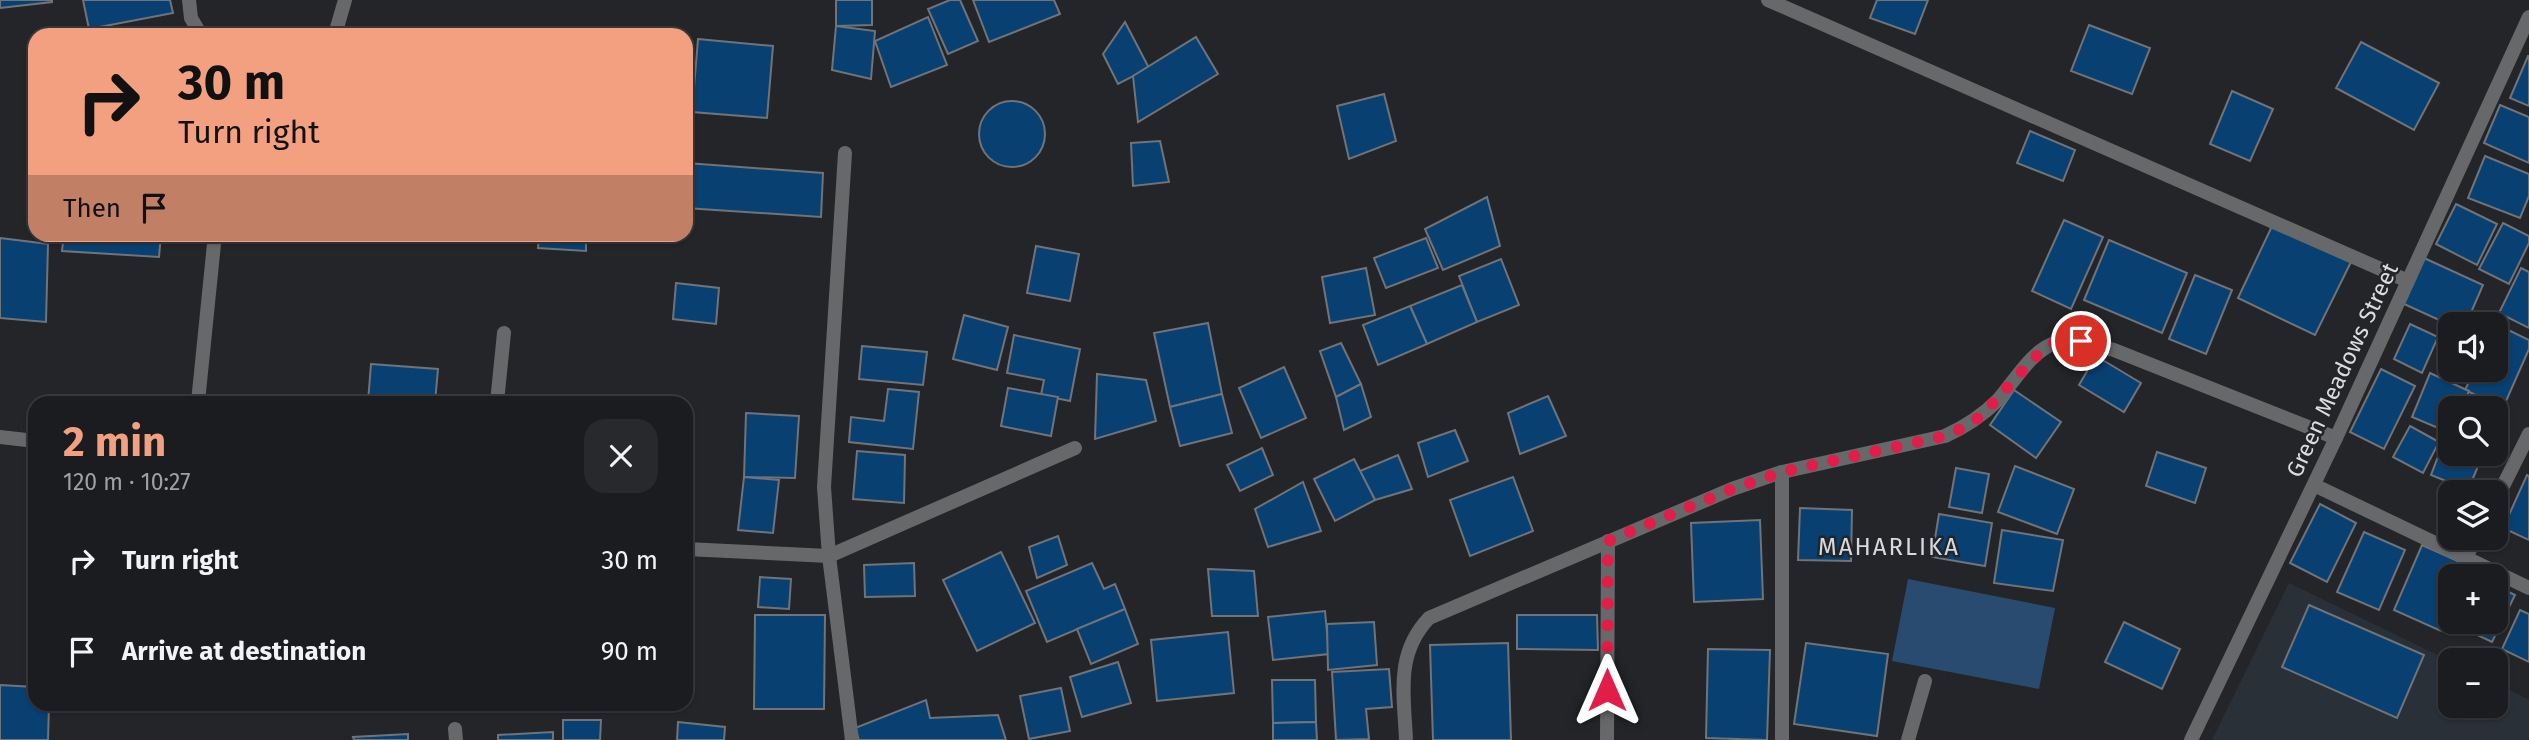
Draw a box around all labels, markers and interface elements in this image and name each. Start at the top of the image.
text: 30 m [178,53,285,112]
icon: right [63,56,154,147]
text: Turn right [178,113,320,151]
icon: arrive [135,189,173,227]
text: Then [63,193,121,224]
street label: Green Meadows Street [2280,258,2404,481]
pin [2051,311,2111,371]
map controls [2438,312,2508,718]
button: sound [2438,312,2508,382]
icon: arrive [2062,322,2100,360]
button: search [2438,396,2508,466]
text: 2 min [63,417,166,467]
button: close [584,419,658,493]
text: 120 m · 10:27 [63,468,190,496]
button: layers [2438,480,2508,550]
district label: MAHARLIKA [1818,533,1960,561]
icon: right [63,542,101,580]
text: Turn right [122,545,239,576]
text: 30 m [601,545,658,576]
button: + [2438,564,2508,634]
icon: arrive [63,633,101,671]
text: Arrive at destination [122,636,366,667]
text: 90 m [601,636,658,667]
button: − [2438,648,2508,718]
position arrow [1570,653,1644,727]

